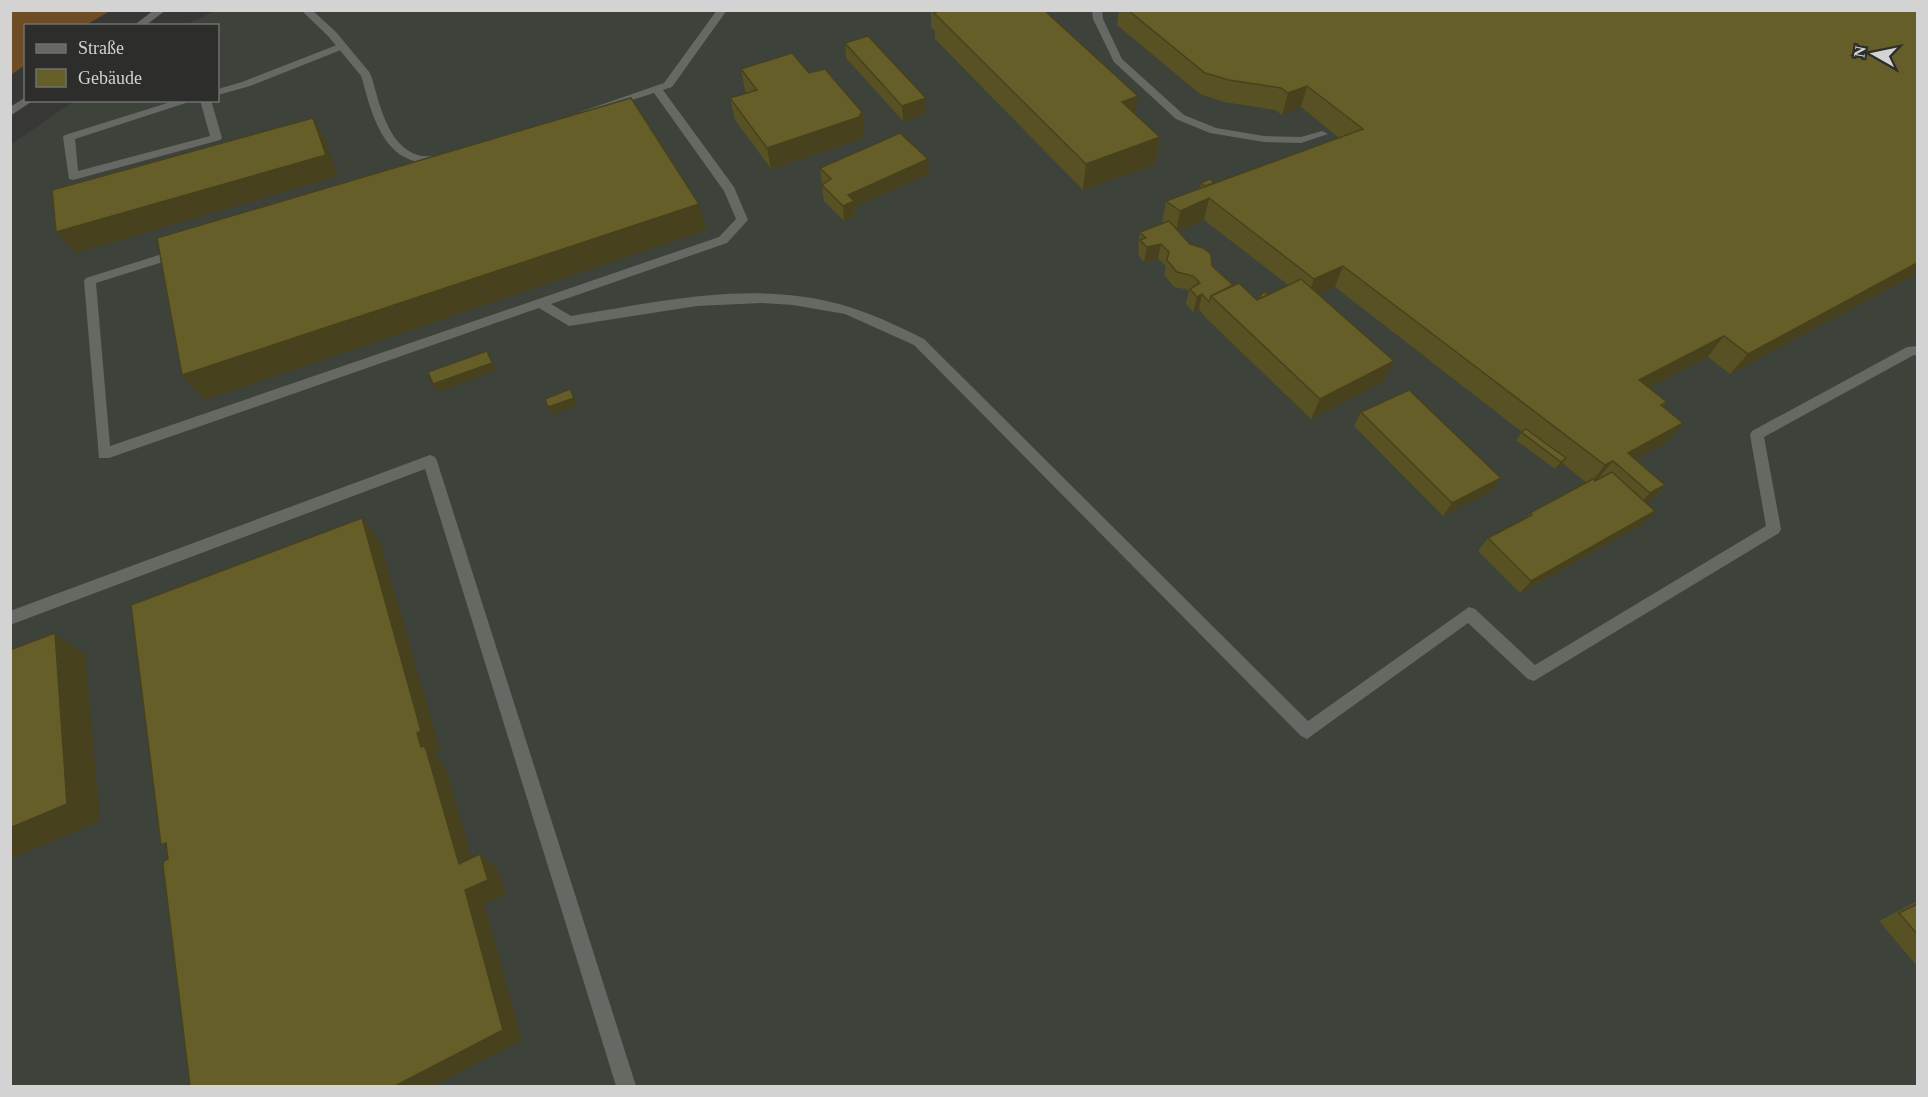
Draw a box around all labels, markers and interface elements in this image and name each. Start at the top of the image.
legend [24,24,219,102]
north arrow [1844,24,1904,84]
text: Straße [78,38,124,58]
text: N [1850,44,1869,59]
text: Gebäude [78,68,142,88]

